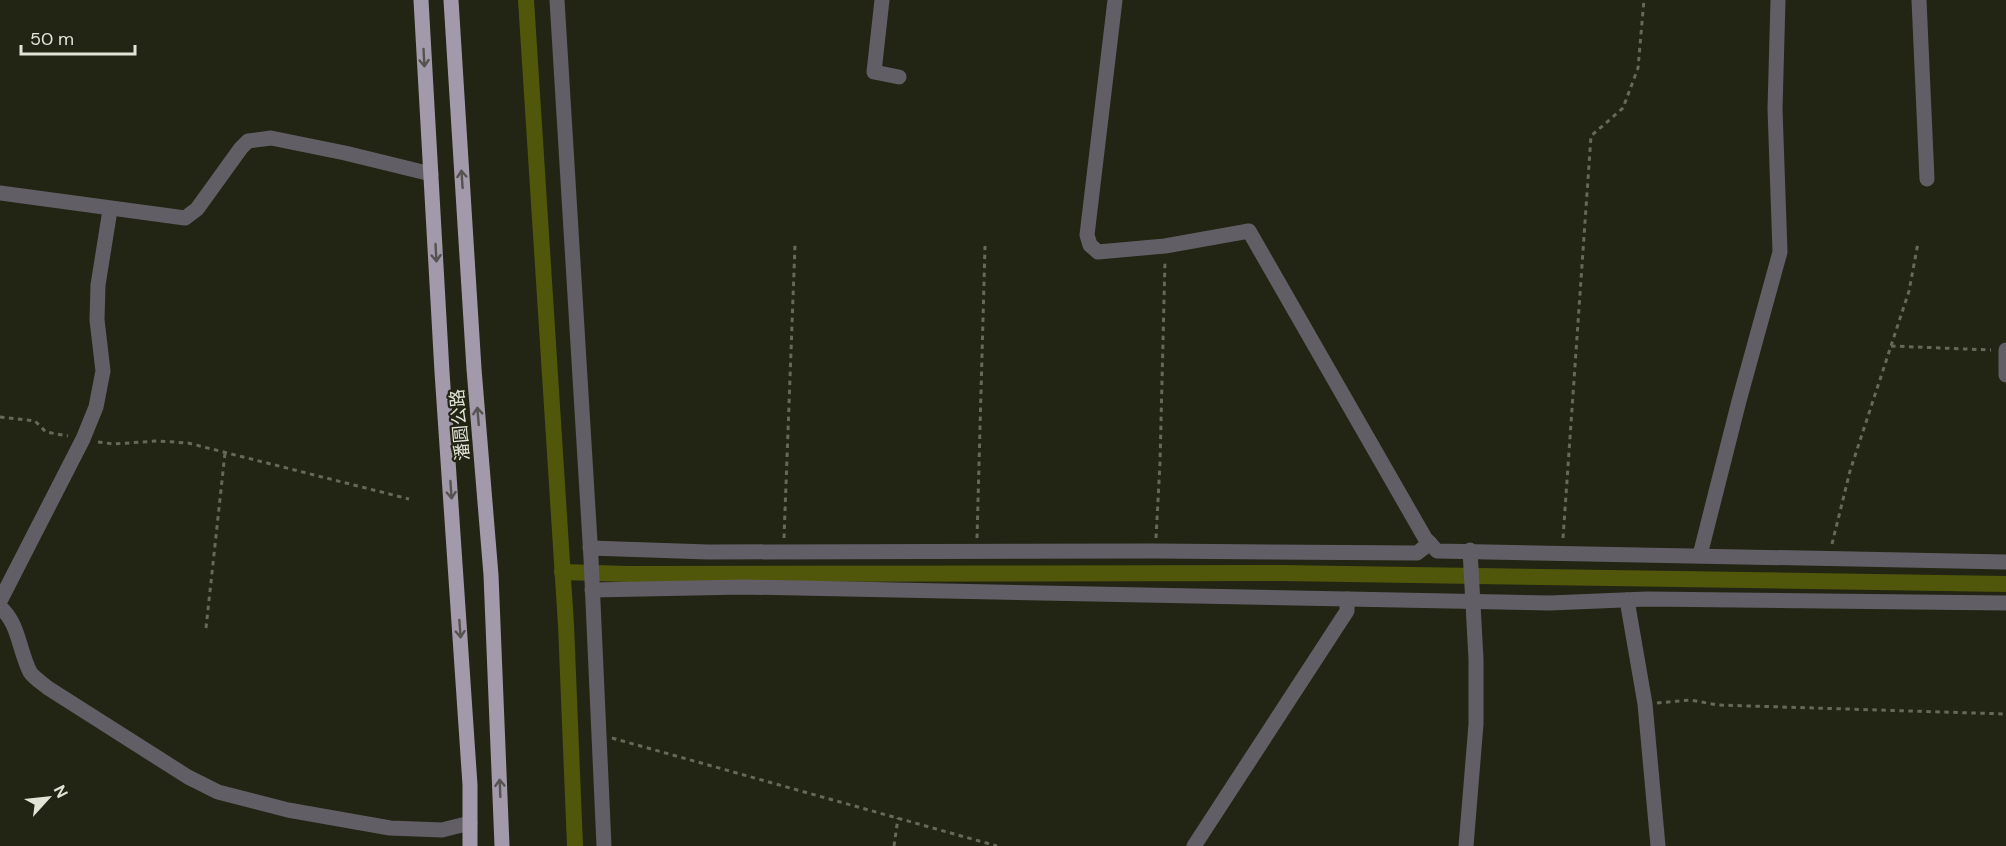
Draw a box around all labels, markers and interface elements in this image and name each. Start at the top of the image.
scale bar [21,18,135,56]
text: 50 m [30,27,74,51]
one-way arrow [419,48,430,68]
one-way arrow [457,170,468,190]
one-way arrow [430,243,441,263]
street label: 潘圆公路 [445,388,475,462]
one-way arrow [472,406,483,426]
one-way arrow [446,479,457,499]
one-way arrow [455,618,466,638]
north arrow [18,768,78,828]
one-way arrow [495,778,506,798]
text: N [49,781,73,801]

